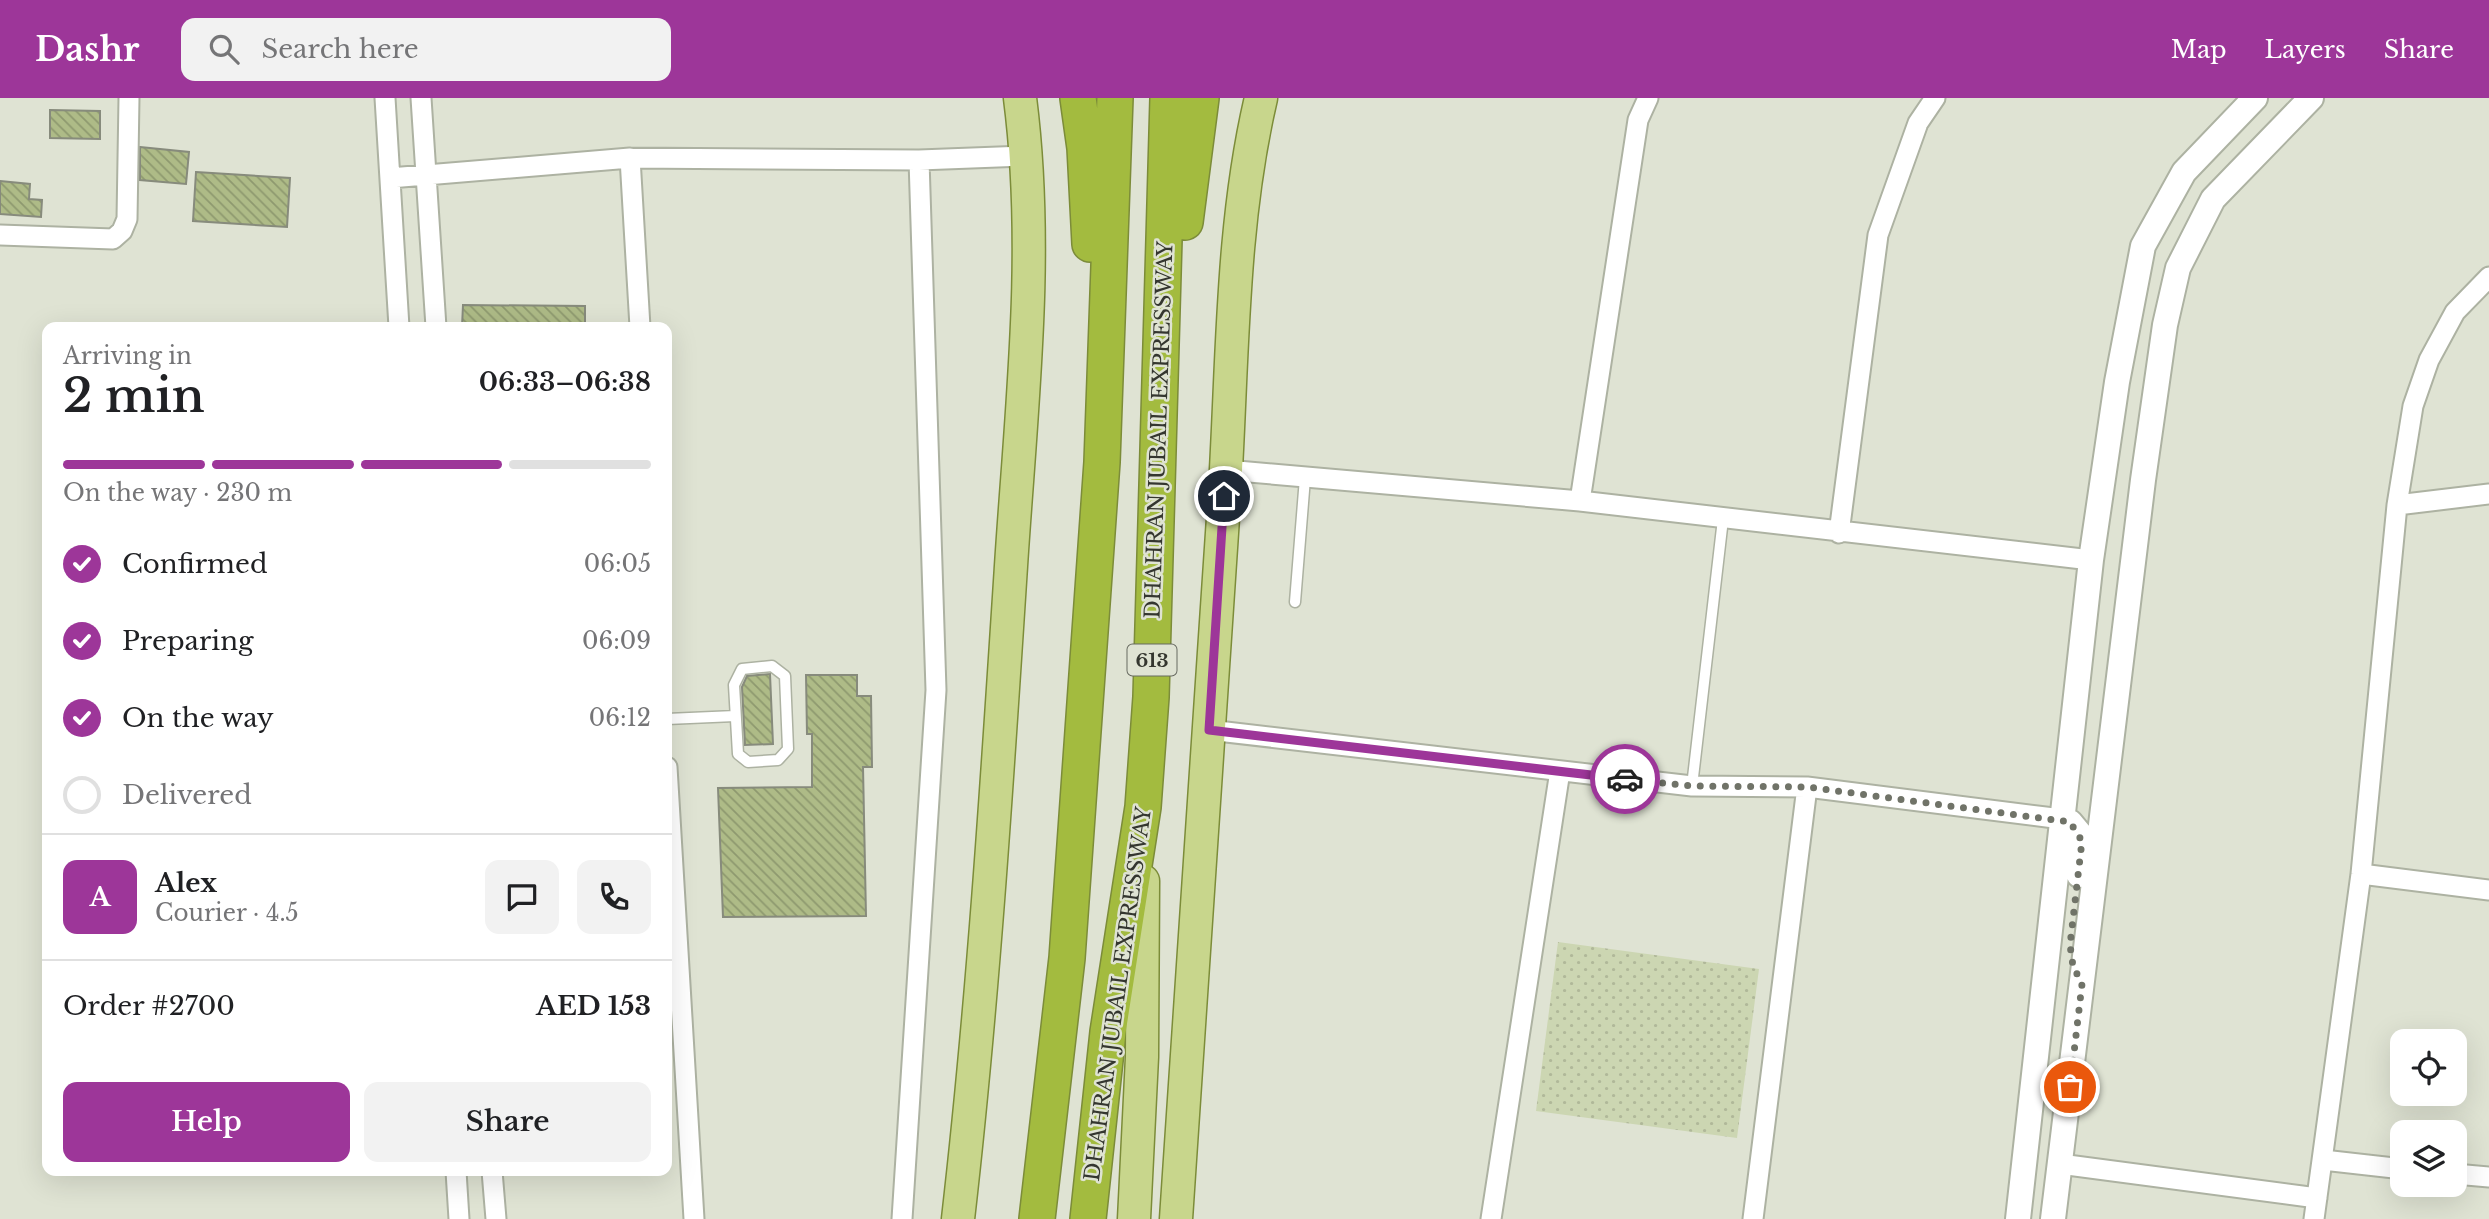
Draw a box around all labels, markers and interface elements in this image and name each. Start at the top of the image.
search box [181,18,671,81]
text: Dashr [35,29,139,70]
icon: search [205,30,243,68]
text: Search here [261,33,419,65]
text: Map [2171,35,2227,64]
text: Layers [2265,35,2346,64]
text: Share [2384,35,2454,64]
street label: DHAHRAN JUBAIL EXPRESSWAY [1139,240,1179,619]
text: Arriving in [63,342,192,370]
text: 06:33–06:38 [479,366,651,398]
text: 2 min [63,367,205,424]
pin [1194,466,1254,526]
icon: home [1205,477,1243,515]
text: On the way · 230 m [63,479,292,507]
icon: check [63,545,101,583]
text: Confirmed [122,548,267,580]
text: 06:05 [584,550,651,578]
icon: check [63,622,101,660]
text: Preparing [122,625,254,657]
text: 06:09 [582,627,651,655]
road number: 613 [1128,645,1176,676]
icon: check [63,699,101,737]
text: On the way [122,702,274,734]
text: 06:12 [589,704,651,732]
courier [1590,744,1660,814]
icon: car [1606,760,1644,798]
text: Delivered [122,779,252,811]
street label: DHAHRAN JUBAIL EXPRESSWAY [1079,805,1157,1183]
button: chat [485,860,559,934]
button: phone [577,860,651,934]
text: Alex [155,867,217,899]
text: A [89,881,111,913]
text: Courier · 4.5 [155,899,299,927]
text: Order #2700 [63,990,235,1022]
text: AED 153 [536,990,651,1022]
map controls [2390,1029,2467,1197]
button: locate [2390,1029,2467,1106]
pin [2040,1057,2100,1117]
icon: bag [2051,1068,2089,1106]
button: Help [63,1082,350,1162]
button: Share [364,1082,651,1162]
button: layers [2390,1120,2467,1197]

